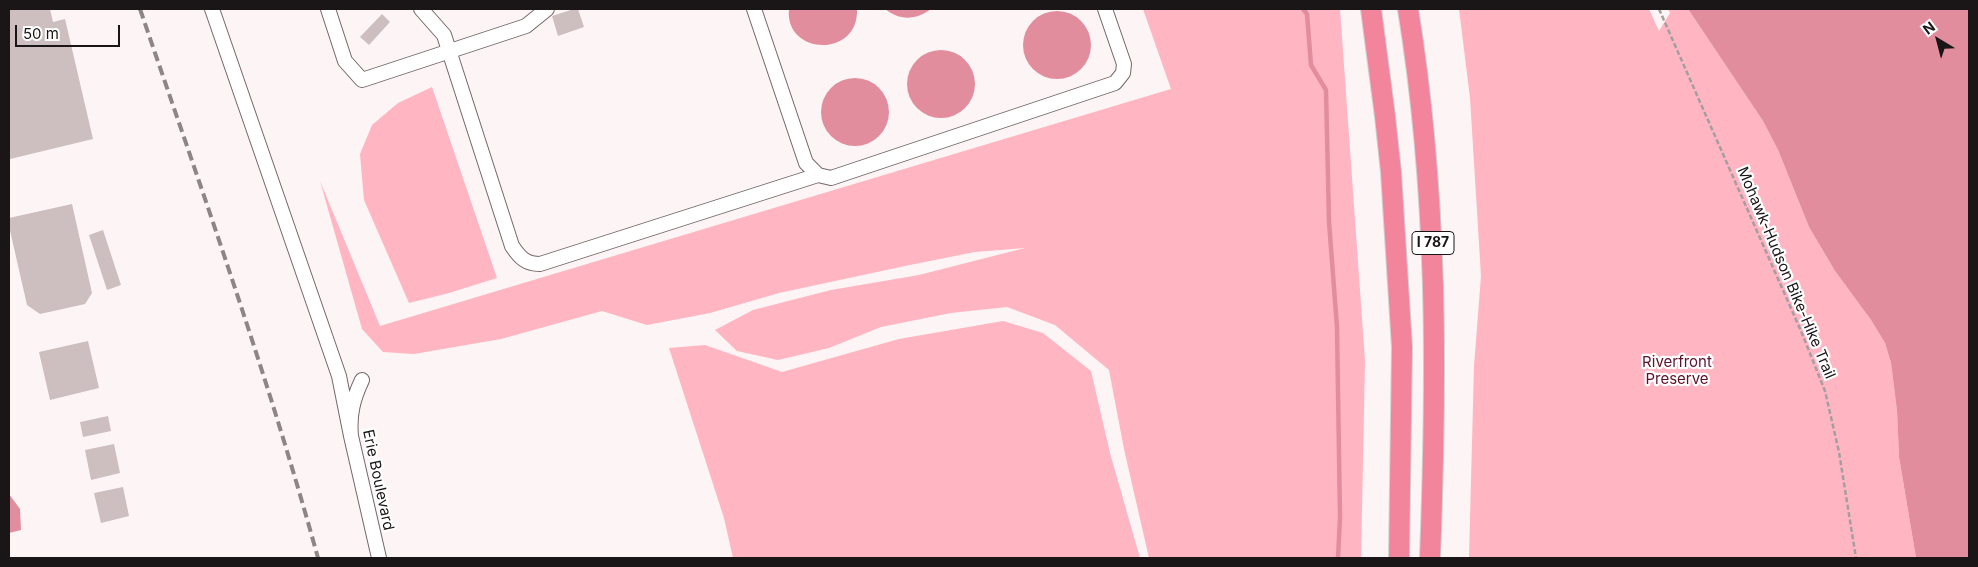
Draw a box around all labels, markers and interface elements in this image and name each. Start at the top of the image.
scale bar [18,15,122,47]
north arrow [1913,15,1963,65]
text: N [1919,18,1938,38]
text: 50 m [23,24,59,43]
street label: Mohawk-Hudson Bike-Hike Trail [1733,164,1839,382]
road number: I 787 [1412,232,1454,254]
park label: Riverfront Preserve [1642,353,1712,388]
street label: Erie Boulevard [359,428,397,532]

